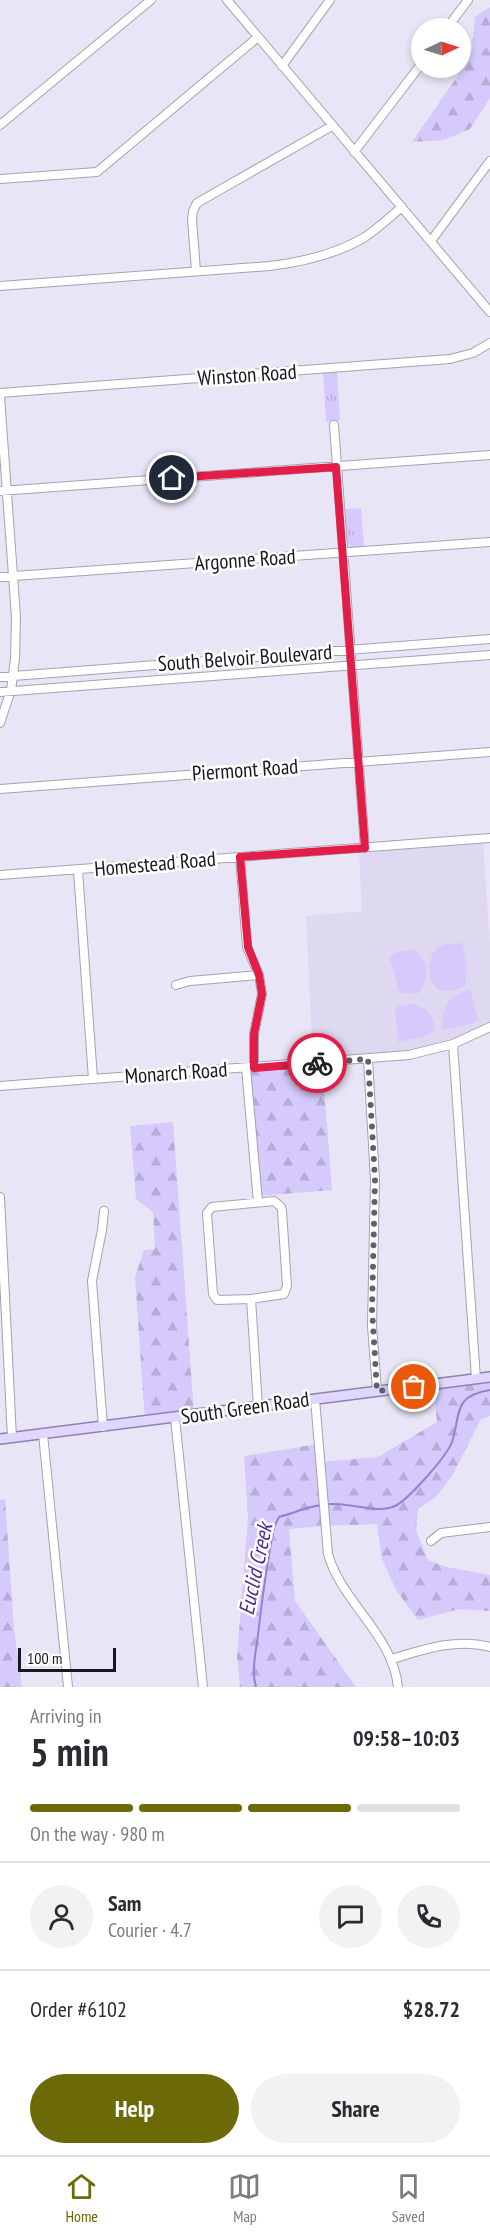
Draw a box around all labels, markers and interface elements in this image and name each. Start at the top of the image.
north arrow [411,18,471,78]
map controls [411,18,471,78]
street label: Winston Road [197,358,297,391]
pin [146,452,197,503]
icon: home [155,461,188,494]
street label: Argonne Road [194,543,296,576]
street label: South Belvoir Boulevard [157,638,333,677]
street label: Piermont Road [191,752,299,787]
street label: Homestead Road [93,845,217,882]
courier [287,1033,347,1093]
icon: bike [301,1047,334,1080]
street label: Monarch Road [124,1055,228,1090]
pin [388,1361,439,1412]
icon: bag [397,1370,430,1403]
street label: South Green Road [179,1385,311,1430]
water label: Euclid Creek [232,1518,279,1618]
scale bar [18,1645,116,1672]
text: 100 m [27,1648,62,1668]
text: Arriving in [30,1703,102,1729]
text: 09:58–10:03 [353,1724,460,1752]
text: 5 min [30,1726,109,1777]
text: On the way · 980 m [30,1821,165,1847]
button: person [30,1885,93,1948]
button: chat [319,1885,382,1948]
button: phone [397,1885,460,1948]
text: Sam [108,1889,141,1917]
text: Courier · 4.7 [108,1917,192,1943]
text: Order #6102 [30,1995,127,2023]
text: $28.72 [403,1995,460,2023]
button: Help [30,2074,239,2143]
button: Share [251,2074,460,2143]
tab: Home [65,2170,98,2226]
tab: Map [228,2170,261,2226]
tab: Saved [392,2170,425,2226]

